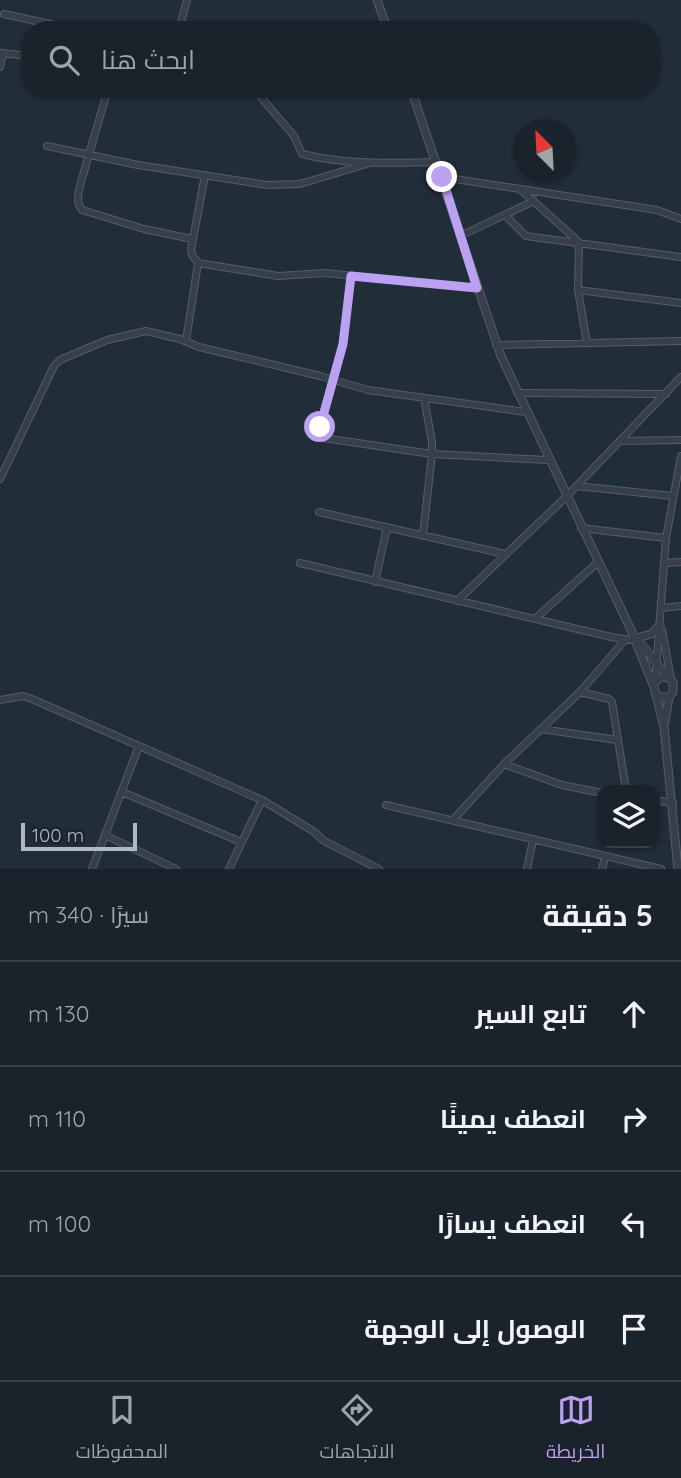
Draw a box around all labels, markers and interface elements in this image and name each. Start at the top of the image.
search box [21,21,660,98]
icon: search [45,41,83,79]
text: ابحث هنا [101,43,195,76]
north arrow [513,119,576,182]
route end [426,161,457,192]
route start [304,411,335,442]
map controls [597,785,660,848]
button: layers [597,785,660,848]
scale bar [21,820,136,852]
text: 100 m [32,823,84,847]
text: 5 دقيقة [543,896,653,934]
text: سيرًا · 340 m [28,900,149,929]
icon: ahead [615,995,653,1033]
text: تابع السير [475,997,586,1030]
text: 130 m [28,999,90,1028]
icon: right [615,1100,653,1138]
text: انعطف يمينًا [440,1102,586,1135]
text: 110 m [28,1104,86,1133]
icon: left [615,1205,653,1243]
text: انعطف يسارًا [437,1207,586,1240]
text: 100 m [28,1209,91,1238]
icon: arrive [615,1310,653,1348]
text: الوصول إلى الوجهة [364,1312,586,1345]
tab: المحفوظات [76,1391,168,1469]
tab: الاتجاهات [319,1391,395,1469]
tab: الخريطة [546,1391,605,1469]

